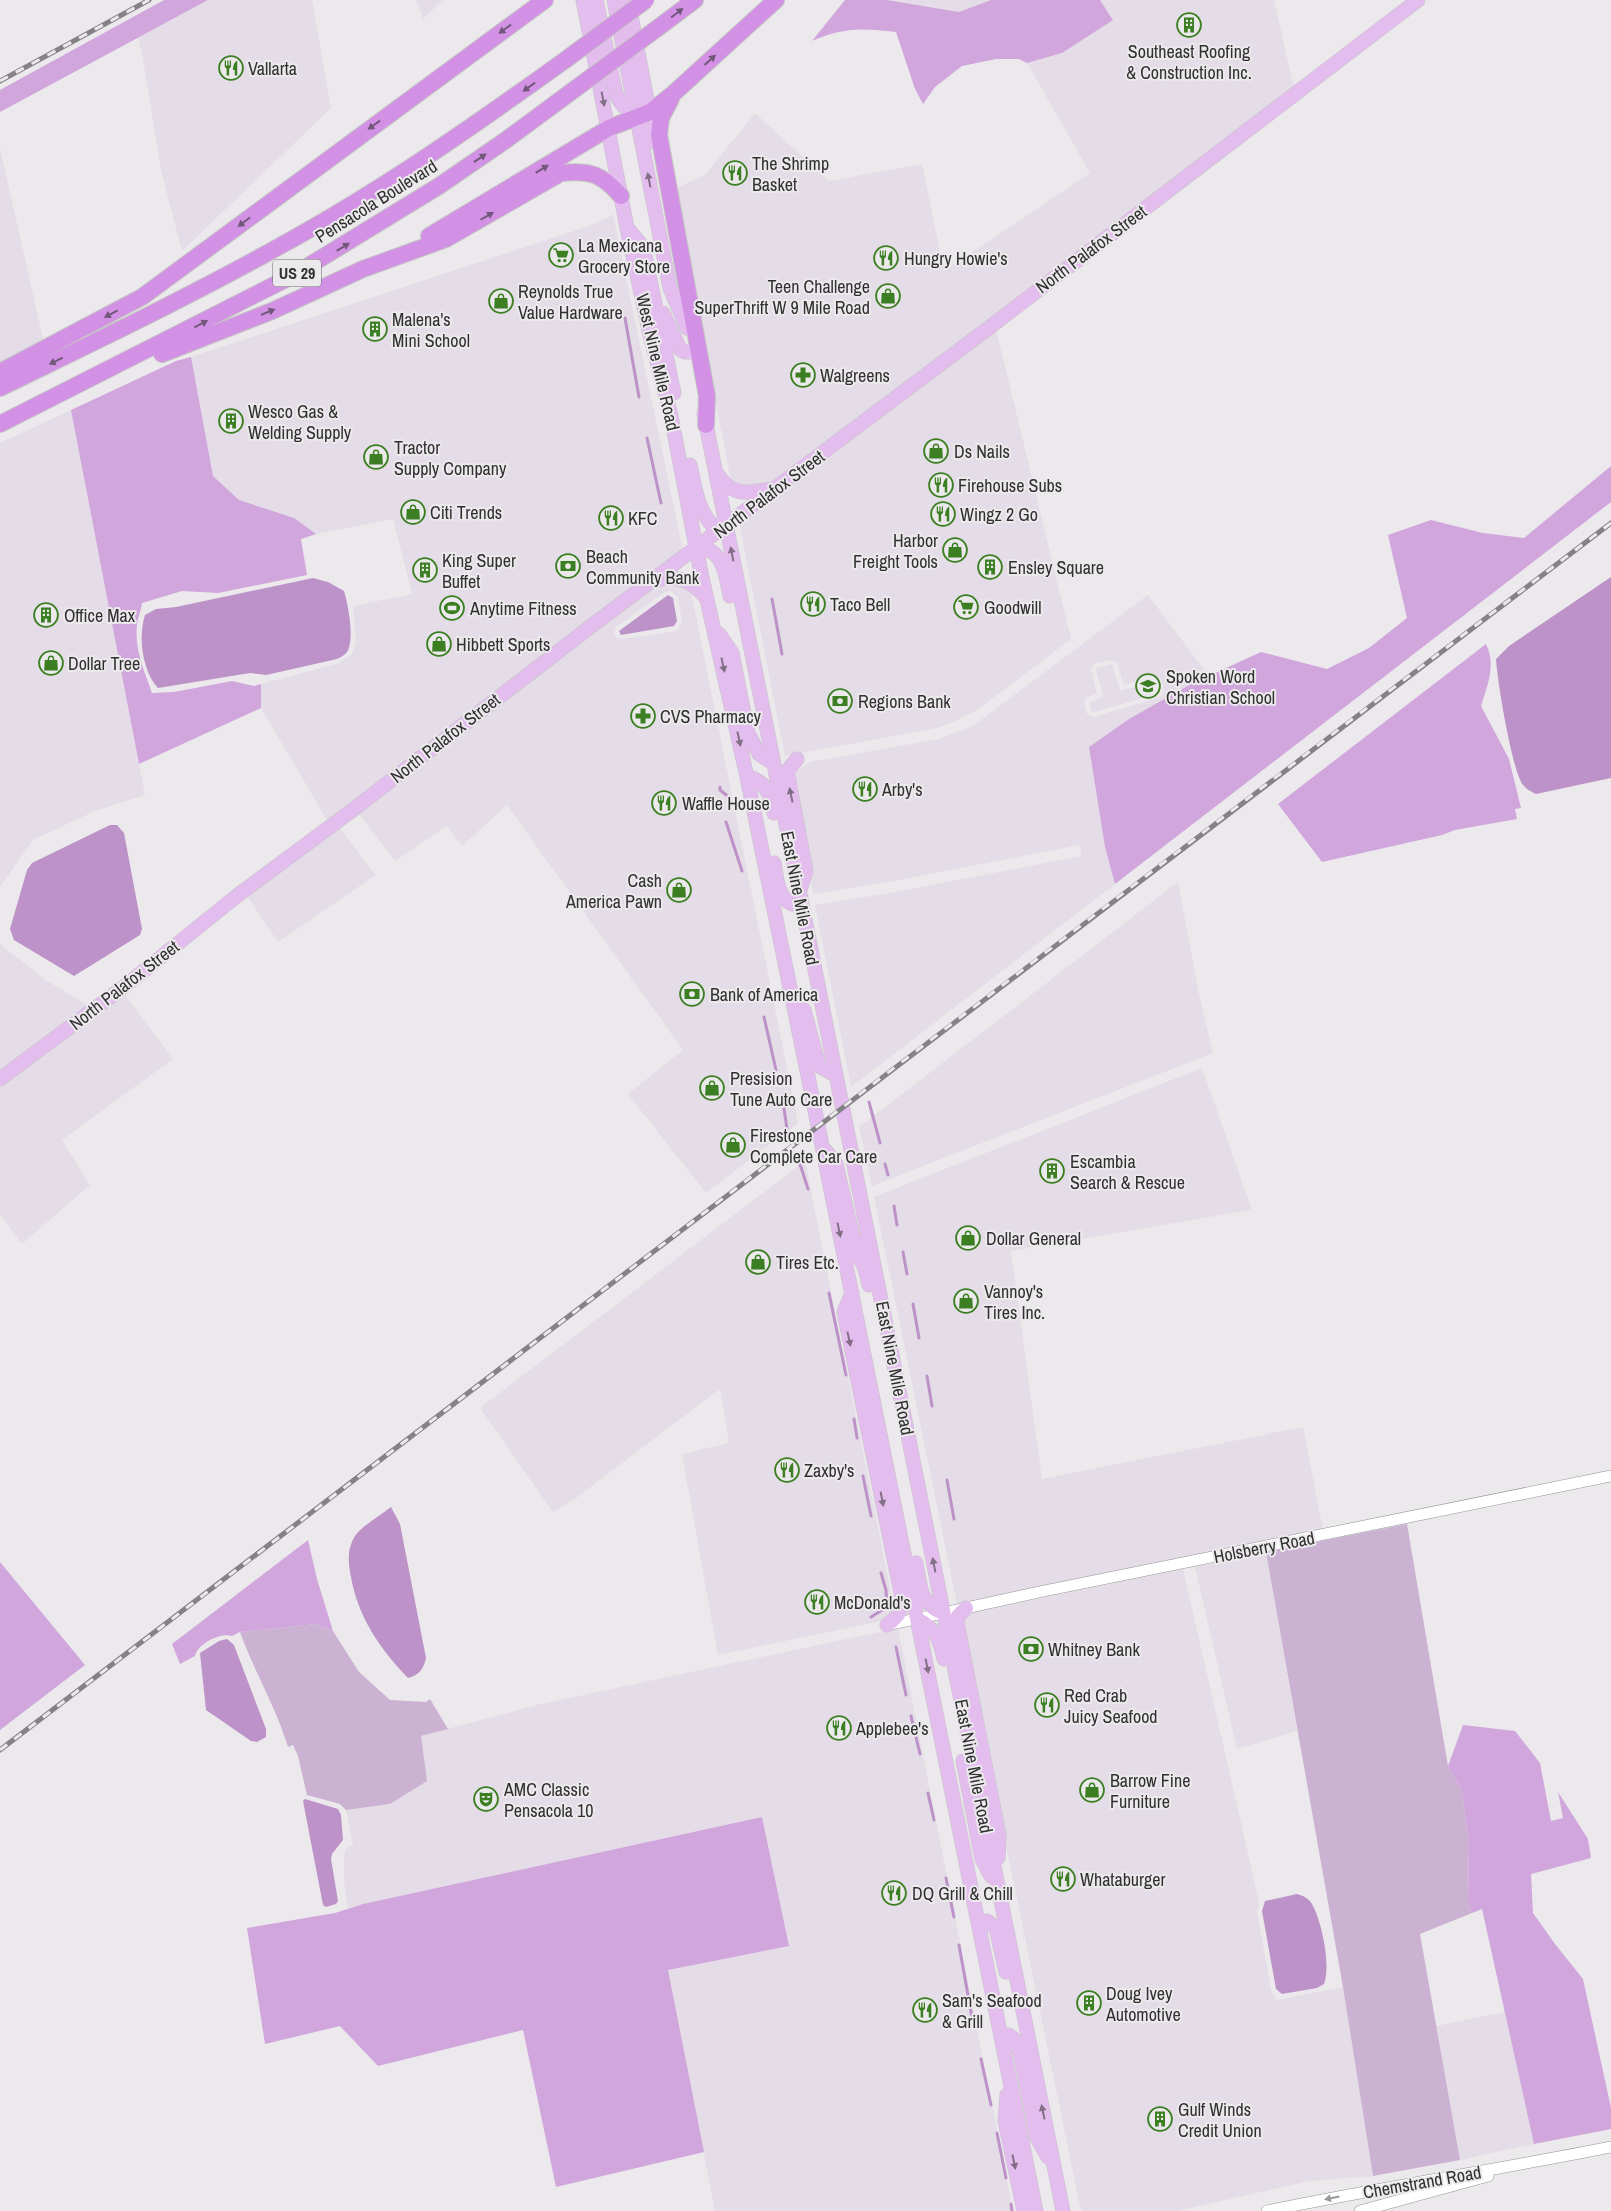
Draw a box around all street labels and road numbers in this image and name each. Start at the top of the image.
street label: Pensacola Boulevard [310,153,442,249]
street label: North Palafox Street [1030,199,1152,299]
road number: US 29 [273,260,321,286]
street label: West Nine Mile Road [630,291,686,433]
street label: North Palafox Street [708,444,830,544]
street label: North Palafox Street [385,687,505,789]
street label: East Nine Mile Road [775,829,825,967]
street label: North Palafox Street [64,934,184,1036]
street label: East Nine Mile Road [870,1299,920,1437]
street label: Holsberry Road [1211,1525,1317,1569]
street label: East Nine Mile Road [949,1697,999,1835]
street label: Chemstrand Road [1361,2159,1483,2205]

